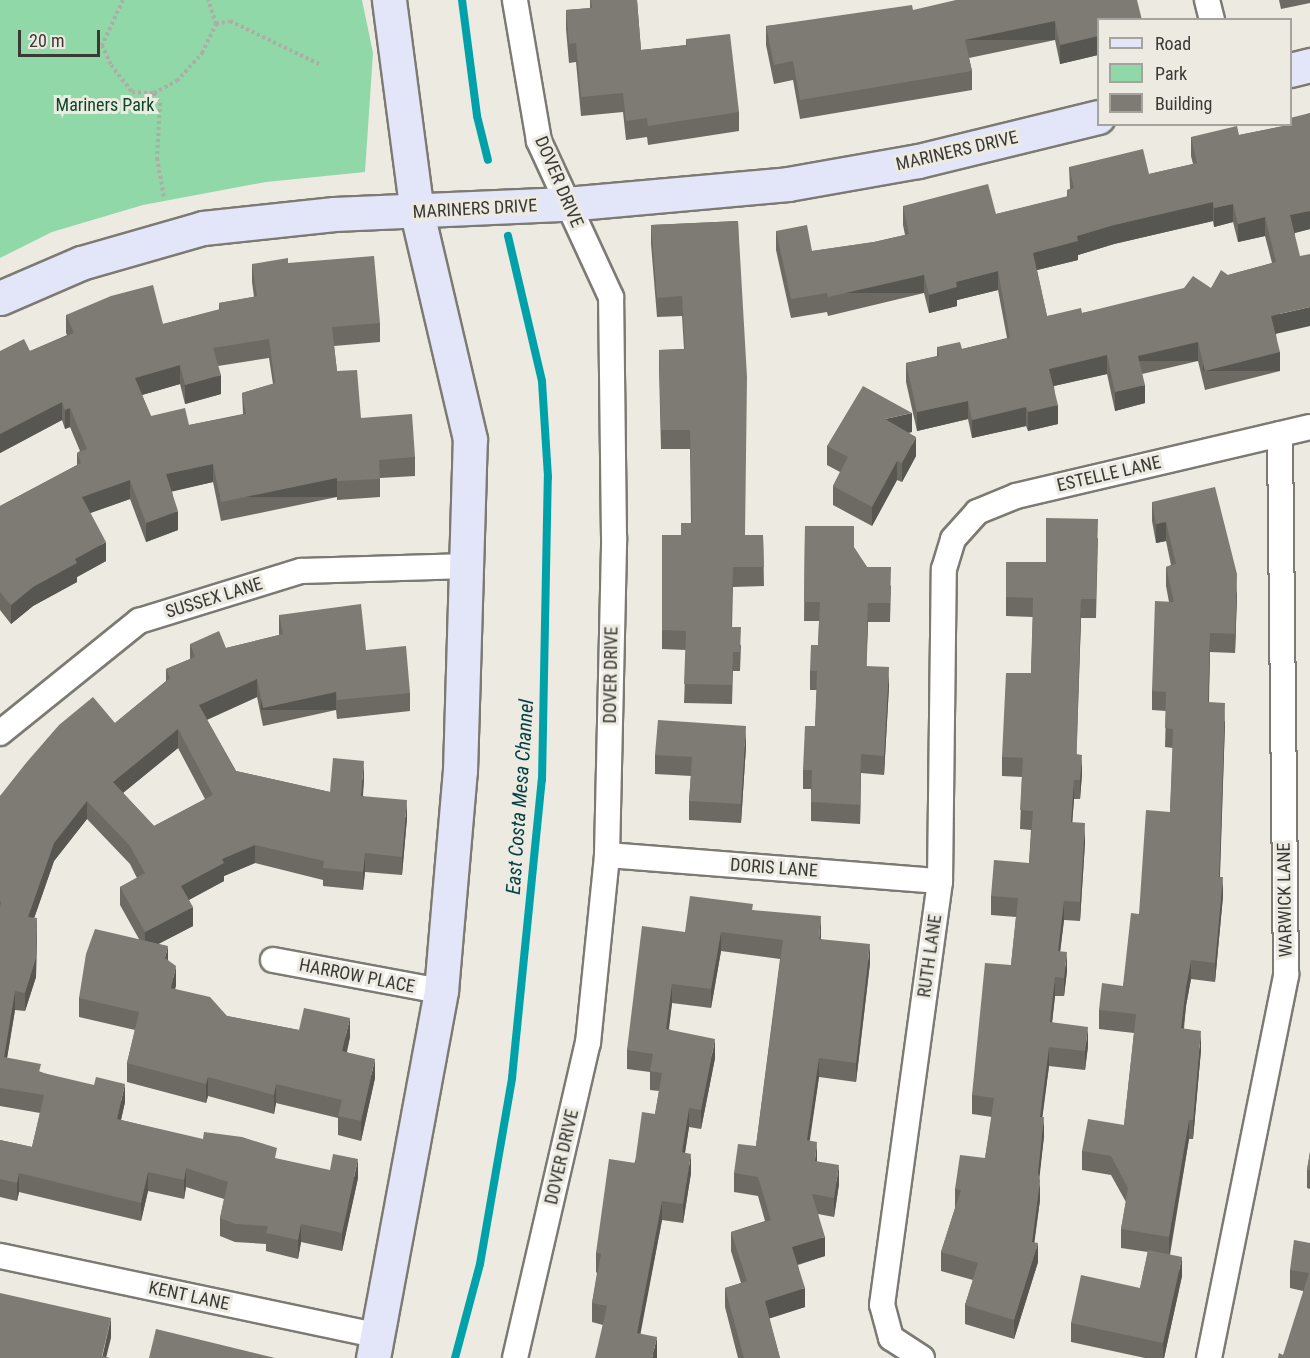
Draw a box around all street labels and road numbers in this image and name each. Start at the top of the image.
street label: MARINERS DRIVE [894,126,1020,176]
street label: DOVER DRIVE [530,133,588,231]
street label: MARINERS DRIVE [412,195,538,223]
street label: ESTELLE LANE [1055,452,1163,496]
street label: SUSSEX LANE [163,573,265,623]
street label: DOVER DRIVE [599,626,623,724]
street label: WARWICK LANE [1273,842,1297,958]
street label: DORIS LANE [729,854,819,882]
street label: RUTH LANE [913,913,947,999]
street label: HARROW PLACE [297,954,417,998]
street label: DOVER DRIVE [541,1107,583,1207]
street label: KENT LANE [146,1277,232,1315]

